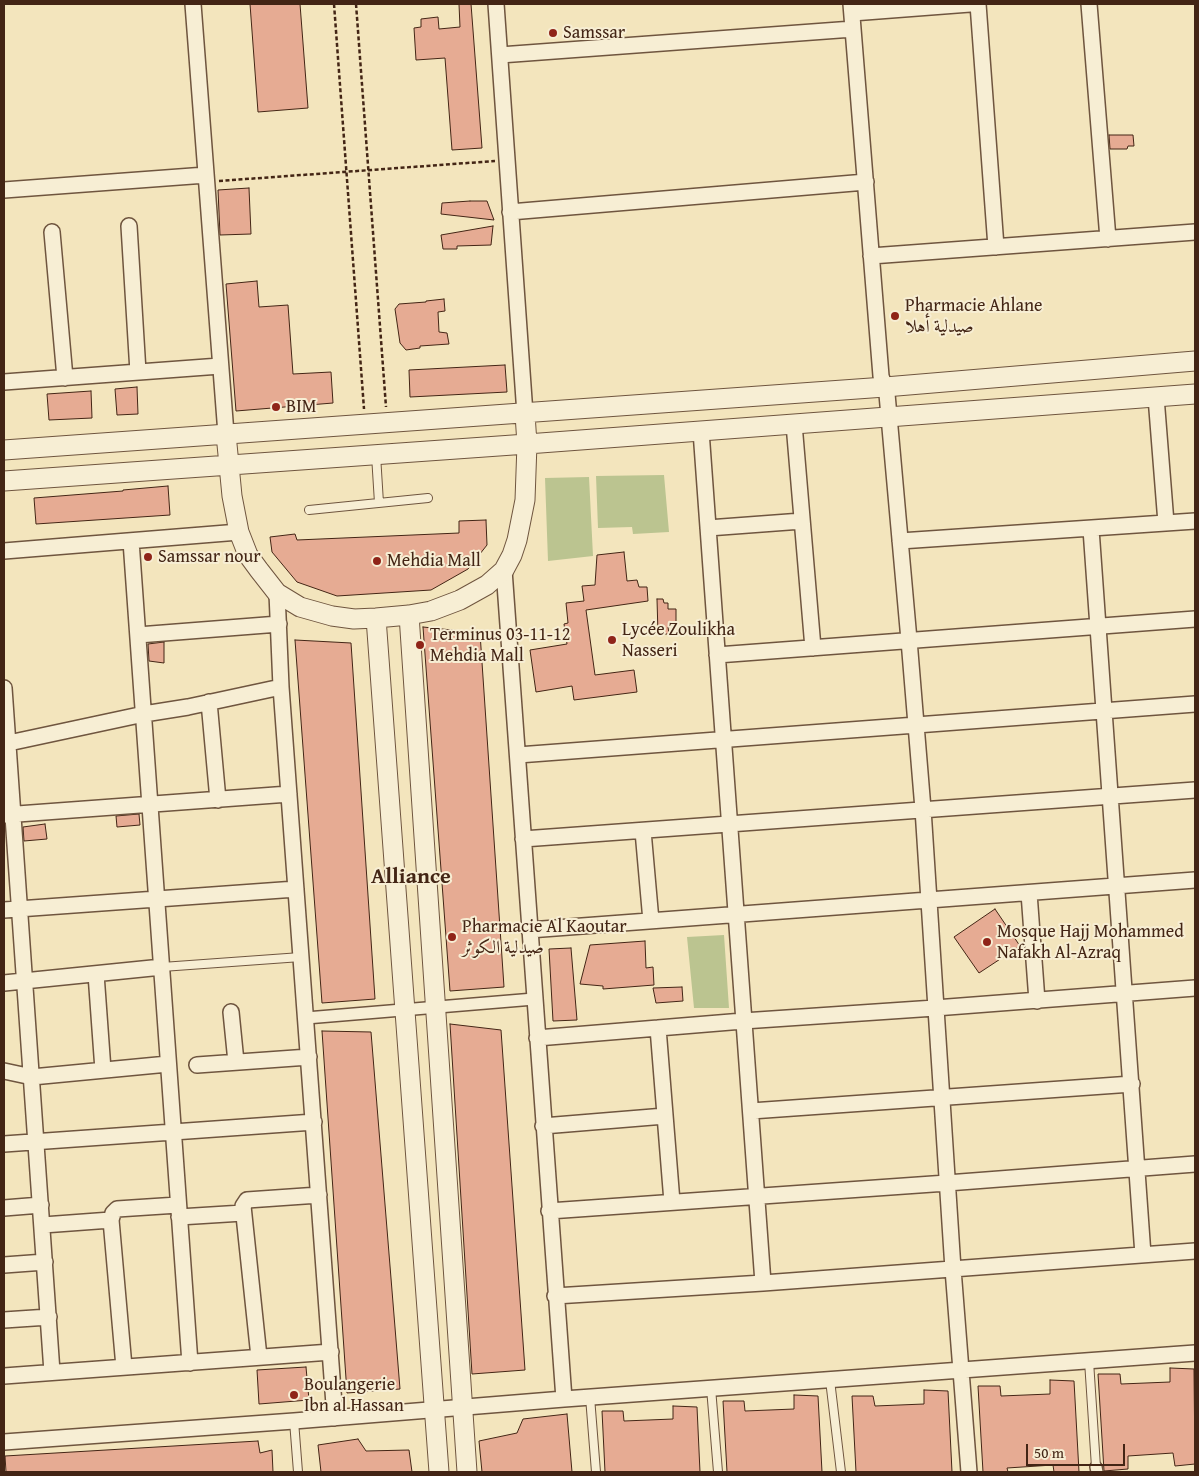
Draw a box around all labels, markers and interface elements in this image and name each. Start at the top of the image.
place label: Samssar [563,22,625,44]
marker: Samssar [547,27,559,39]
place label: Pharmacie Ahlane صيدلية أهلا [905,295,1043,338]
marker: Pharmacie Ahlane صيدلية أهلا [889,310,901,322]
place label: BIM [286,396,316,418]
marker: BIM [270,401,282,413]
place label: Samssar nour [158,546,261,568]
place label: Mehdia Mall [387,550,481,572]
marker: Samssar nour [142,551,154,563]
marker: Mehdia Mall [371,555,383,567]
place label: Lycée Zoulikha Nasseri [622,619,735,662]
place label: Terminus 03-11-12 Mehdia Mall [430,624,570,666]
marker: Lycée Zoulikha Nasseri [606,634,618,646]
marker: Terminus 03-11-12 Mehdia Mall [414,639,426,651]
district label: Alliance [371,864,451,890]
place label: Pharmacie Al Kaoutar صيدلية الكوثر [462,916,627,959]
place label: Mosque Hajj Mohammed Nafakh Al-Azraq [997,921,1184,964]
marker: Pharmacie Al Kaoutar صيدلية الكوثر [446,931,458,943]
marker: Mosque Hajj Mohammed Nafakh Al-Azraq [981,936,993,948]
place label: Boulangerie Ibn al Hassan [304,1374,404,1416]
marker: Boulangerie Ibn al Hassan [288,1389,300,1401]
scale bar [1029,1434,1128,1466]
text: 50 m [1034,1442,1064,1463]

